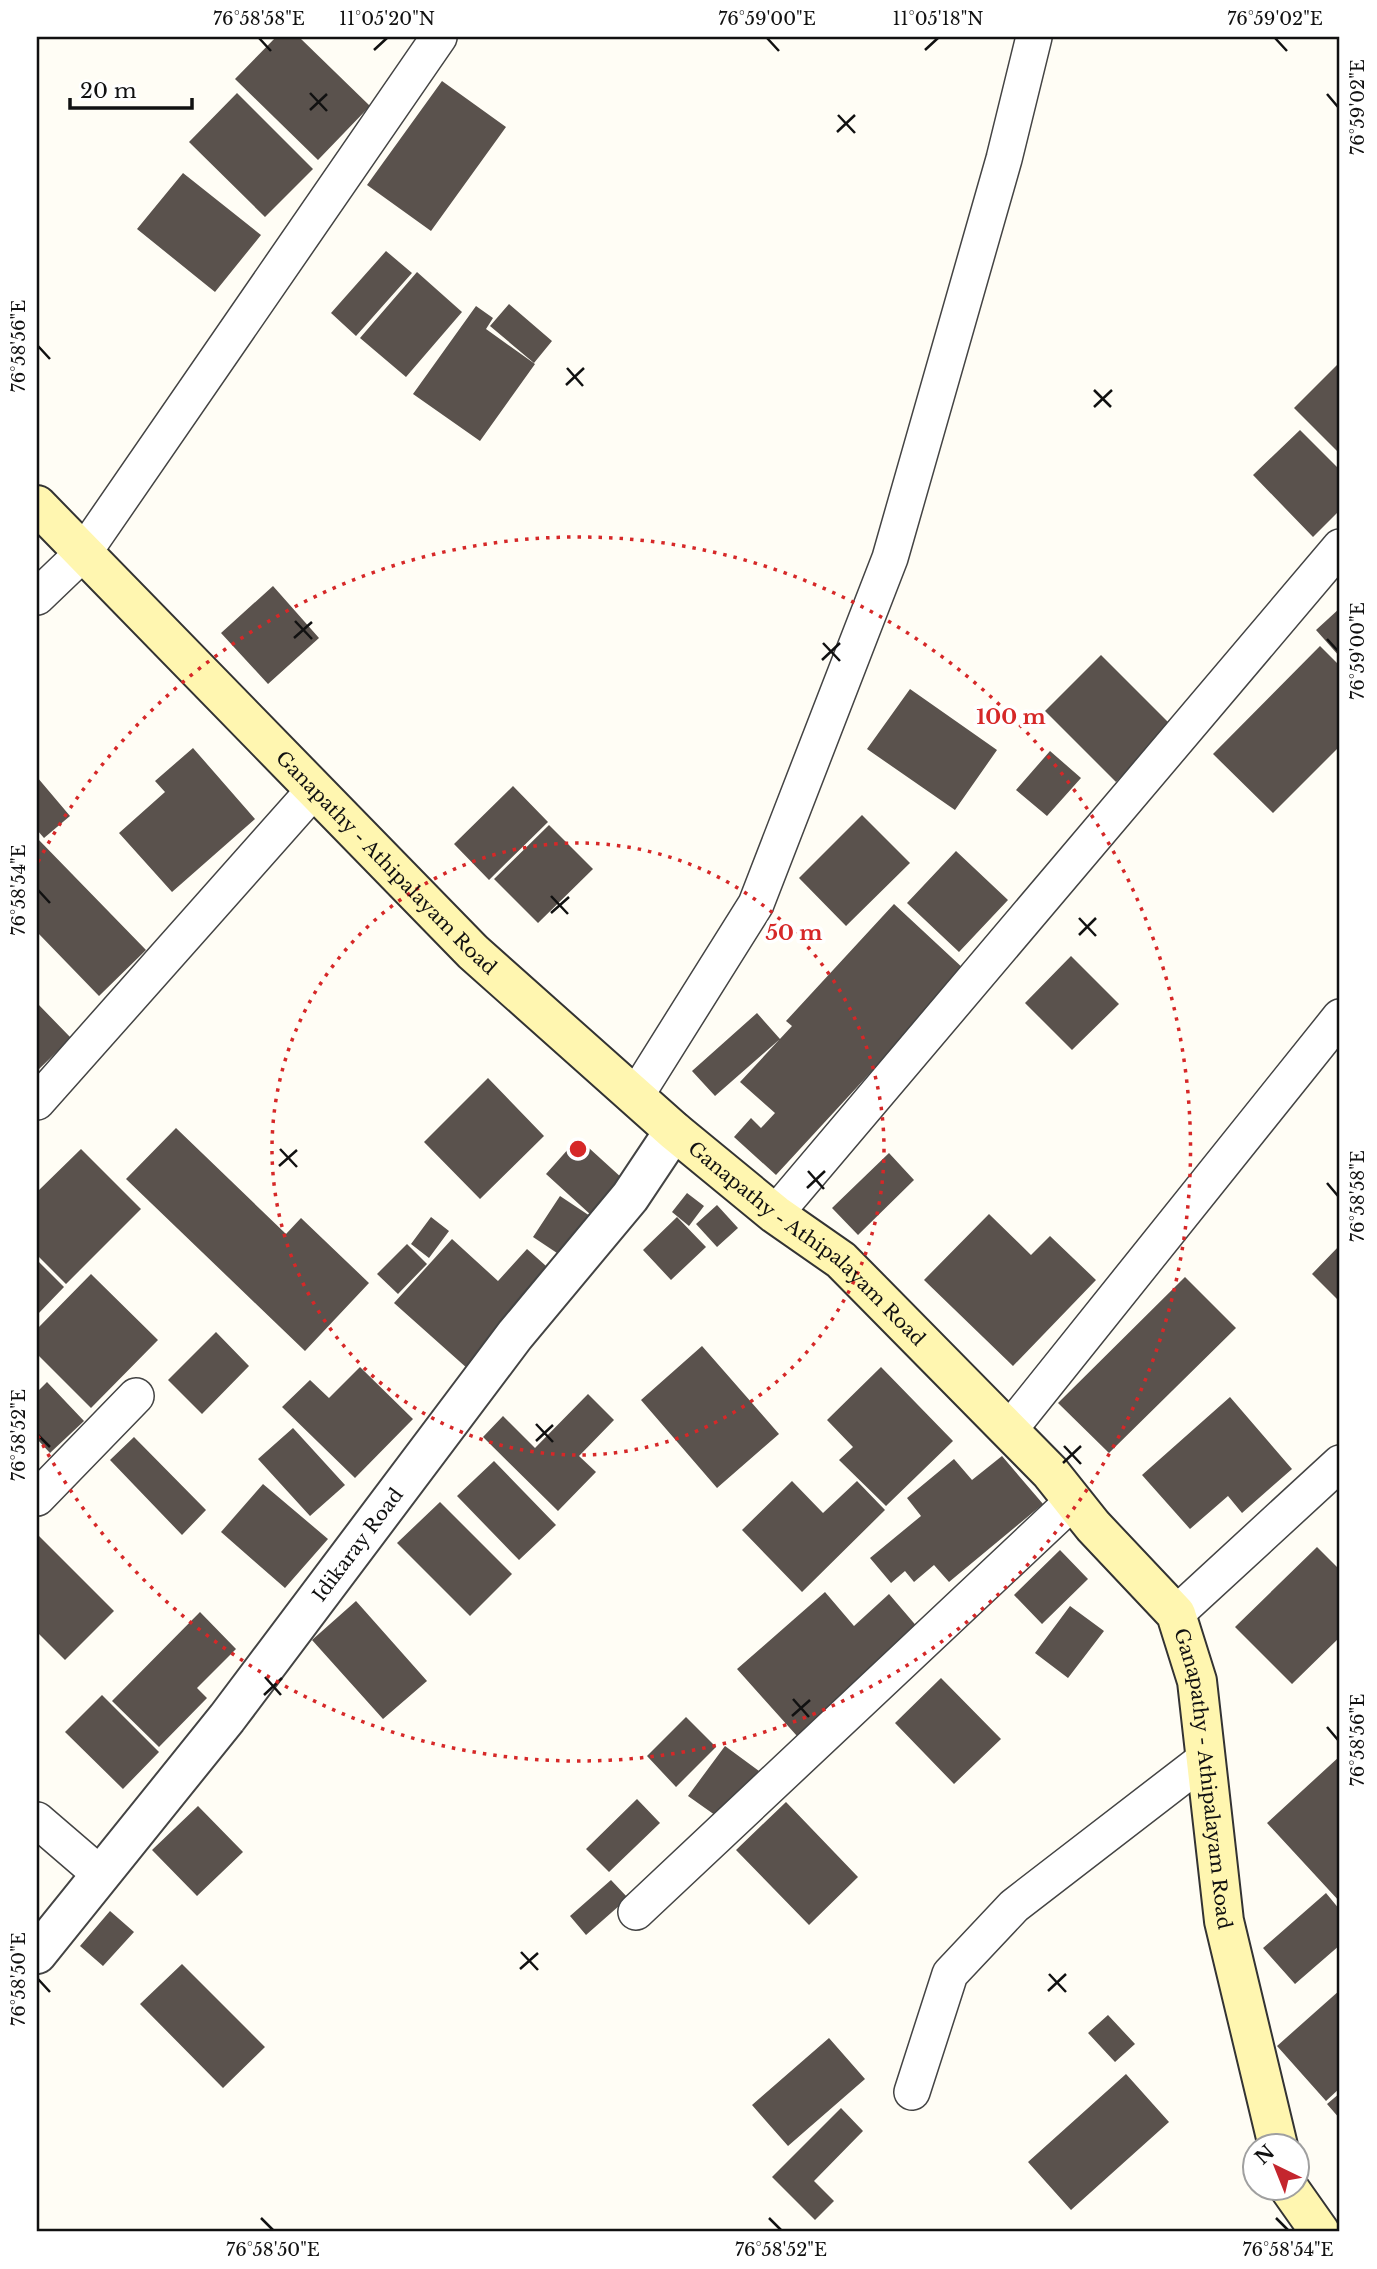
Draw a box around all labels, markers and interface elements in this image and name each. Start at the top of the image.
text: 76°58'58"E [213,8,305,30]
text: 11°05'20"N [339,8,435,30]
text: 76°59'00"E [718,8,816,30]
text: 11°05'18"N [892,8,984,30]
text: 76°59'02"E [1227,8,1323,30]
text: 76°59'02"E [1347,59,1369,155]
scale bar [70,66,192,110]
text: 20 m [80,78,137,104]
text: 76°58'56"E [8,300,30,392]
text: 76°59'00"E [1347,602,1369,700]
text: 100 m [976,704,1046,730]
street label: Ganapathy - Athipalayam Road [272,746,502,979]
text: 76°58'54"E [8,844,30,936]
text: 50 m [765,920,823,946]
street label: Ganapathy - Athipalayam Road [684,1136,930,1350]
centre of rings [566,1137,590,1161]
text: 76°58'58"E [1347,1150,1369,1242]
text: 76°58'52"E [8,1389,30,1481]
street label: Idikaray Road [307,1483,408,1606]
street label: Ganapathy - Athipalayam Road [1170,1625,1237,1932]
text: 76°58'56"E [1347,1694,1369,1786]
text: 76°58'50"E [8,1932,30,2026]
north arrow [1240,2132,1310,2202]
text: N [1250,2140,1279,2169]
text: 76°58'50"E [226,2239,320,2261]
text: 76°58'52"E [735,2239,827,2261]
text: 76°58'54"E [1242,2239,1334,2261]

